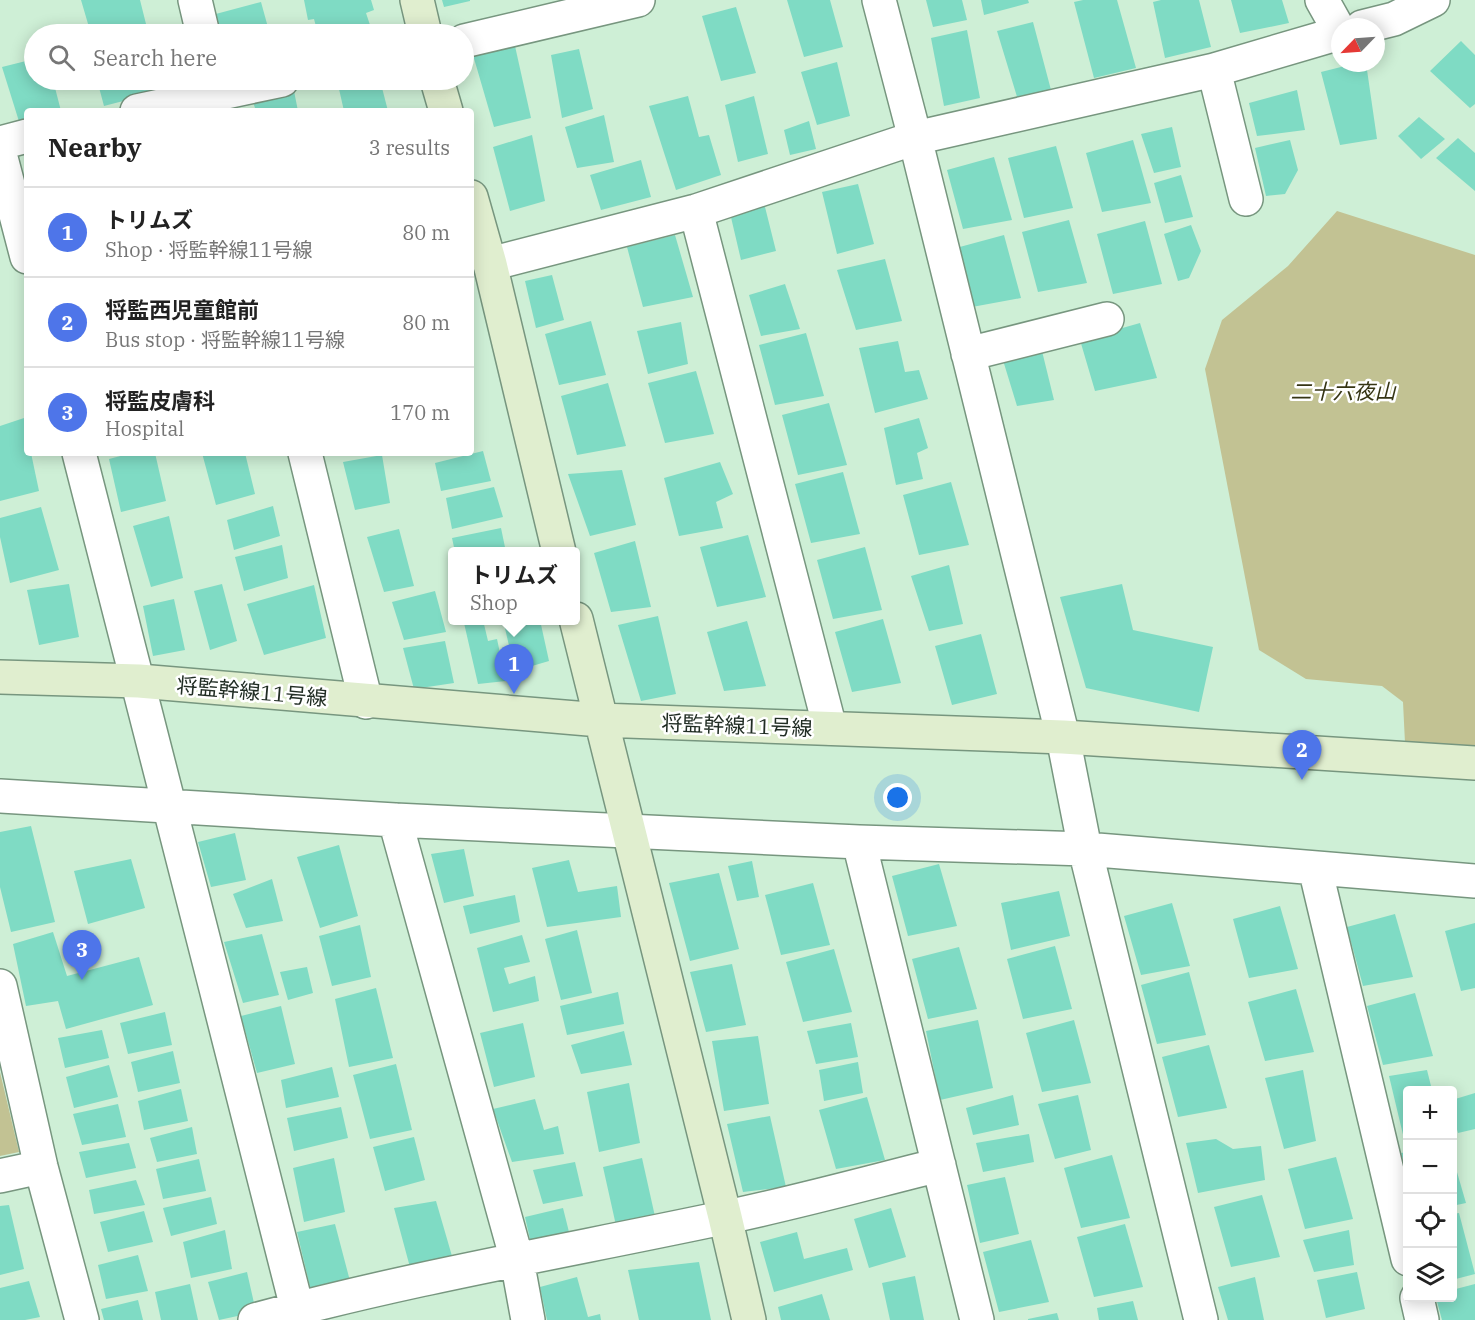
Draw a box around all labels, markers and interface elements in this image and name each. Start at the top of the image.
north arrow [1331,18,1385,72]
search box [24,24,474,90]
icon: search [45,41,78,74]
text: Search here [93,43,217,72]
text: Nearby [48,130,142,164]
text: 3 results [369,134,450,161]
text: トリムズ [105,205,193,234]
text: 1 [62,219,74,246]
text: 80 m [402,219,450,246]
text: Shop · 将監幹線11号線 [105,236,313,263]
text: 将監西児童館前 [105,295,259,324]
text: 2 [62,309,74,336]
text: 80 m [402,309,450,336]
text: Bus stop · 将監幹線11号線 [105,326,345,353]
park label: 二十六夜山 [1291,377,1397,405]
text: 将監皮膚科 [105,386,215,415]
text: 3 [62,399,74,426]
text: 170 m [390,399,450,426]
text: Hospital [105,415,184,442]
popup [448,547,580,625]
text: トリムズ [470,560,558,589]
text: Shop [470,589,518,616]
pin: 1 [494,644,534,694]
street label: 将監幹線11号線 [175,670,329,712]
street label: 将監幹線11号線 [661,708,813,742]
pin: 2 [1282,730,1322,780]
your location [883,783,912,812]
pin: 3 [62,930,101,980]
map controls [1403,1086,1457,1302]
button: + [1403,1086,1457,1140]
button: − [1403,1140,1457,1194]
button: locate [1403,1194,1457,1248]
button: layers [1403,1248,1457,1302]

